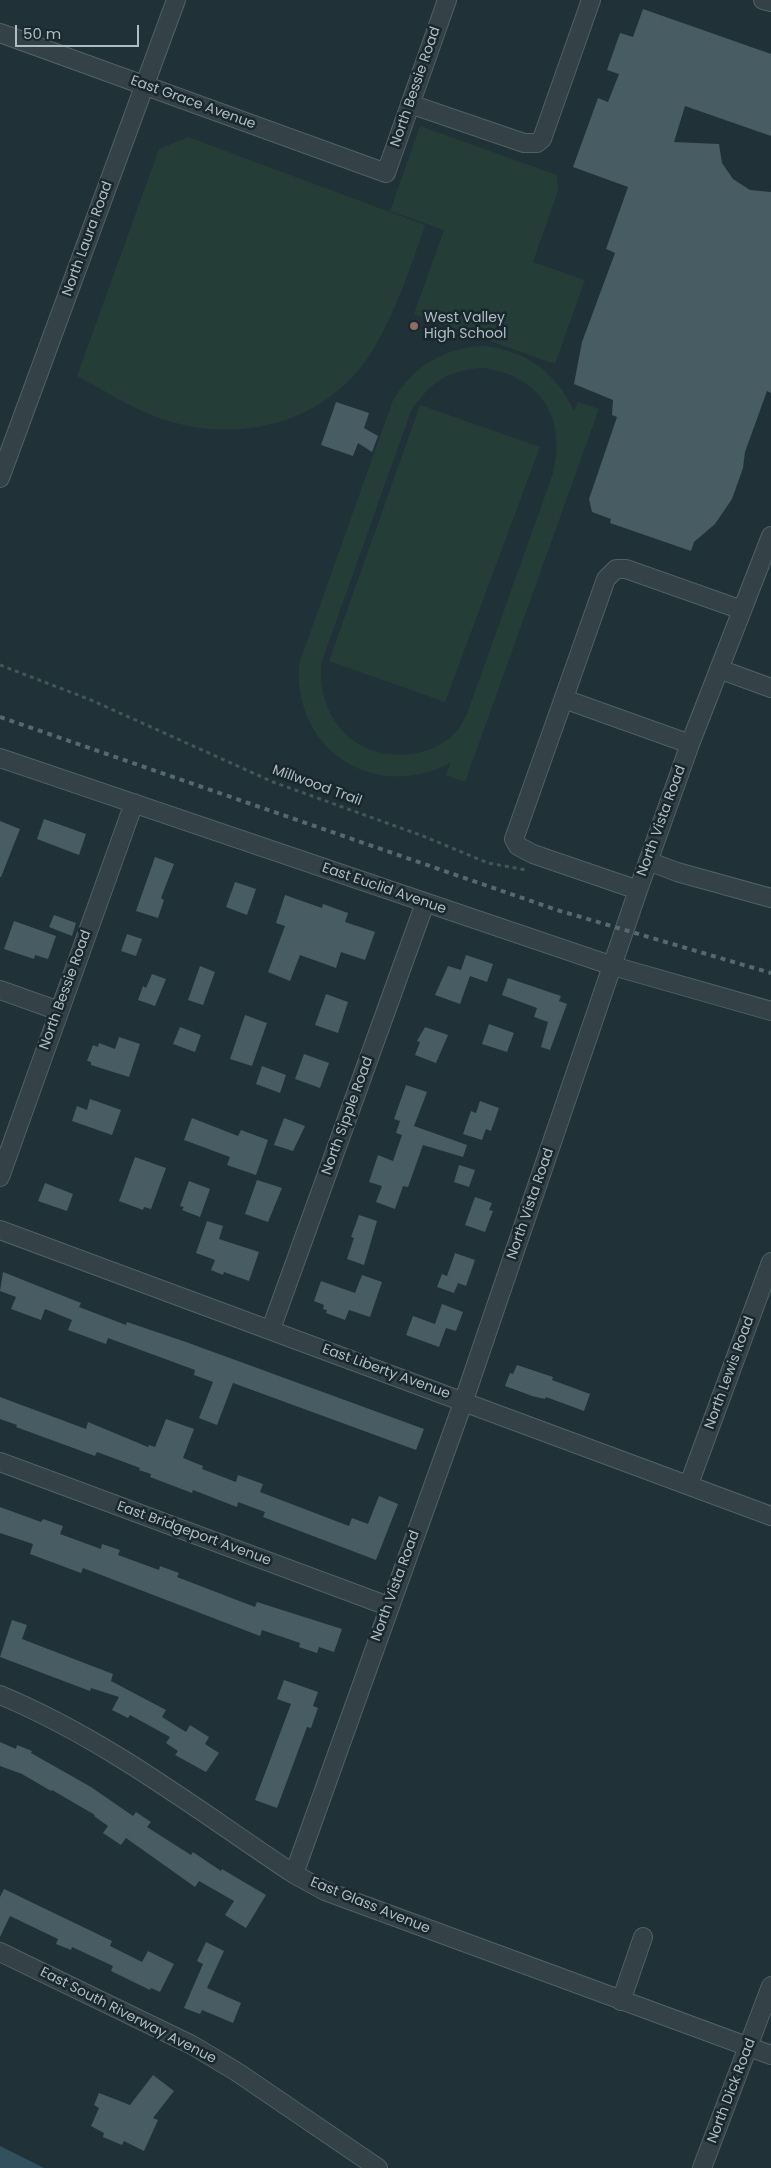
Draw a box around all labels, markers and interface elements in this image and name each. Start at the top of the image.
scale bar [18,15,141,47]
text: 50 m [23,23,61,44]
street label: North Bessie Road [388,25,444,149]
street label: East Grace Avenue [128,73,258,133]
street label: North Laura Road [59,179,117,299]
place label: West Valley High School [424,310,506,342]
marker: West Valley High School [408,320,420,332]
street label: Millwood Trail [270,762,364,810]
street label: North Vista Road [634,763,690,879]
street label: East Euclid Avenue [320,860,448,918]
street label: North Bessie Road [37,928,95,1052]
street label: North Sipple Road [319,1055,377,1177]
street label: North Vista Road [504,1146,558,1262]
street label: North Lewis Road [702,1314,758,1432]
street label: East Liberty Avenue [320,1341,452,1403]
street label: East Bridgeport Avenue [115,1498,273,1570]
street label: North Vista Road [368,1528,424,1644]
street label: East Glass Avenue [308,1874,432,1938]
street label: East South Riverway Avenue [37,1964,219,2068]
street label: North Dick Road [704,2036,760,2146]

